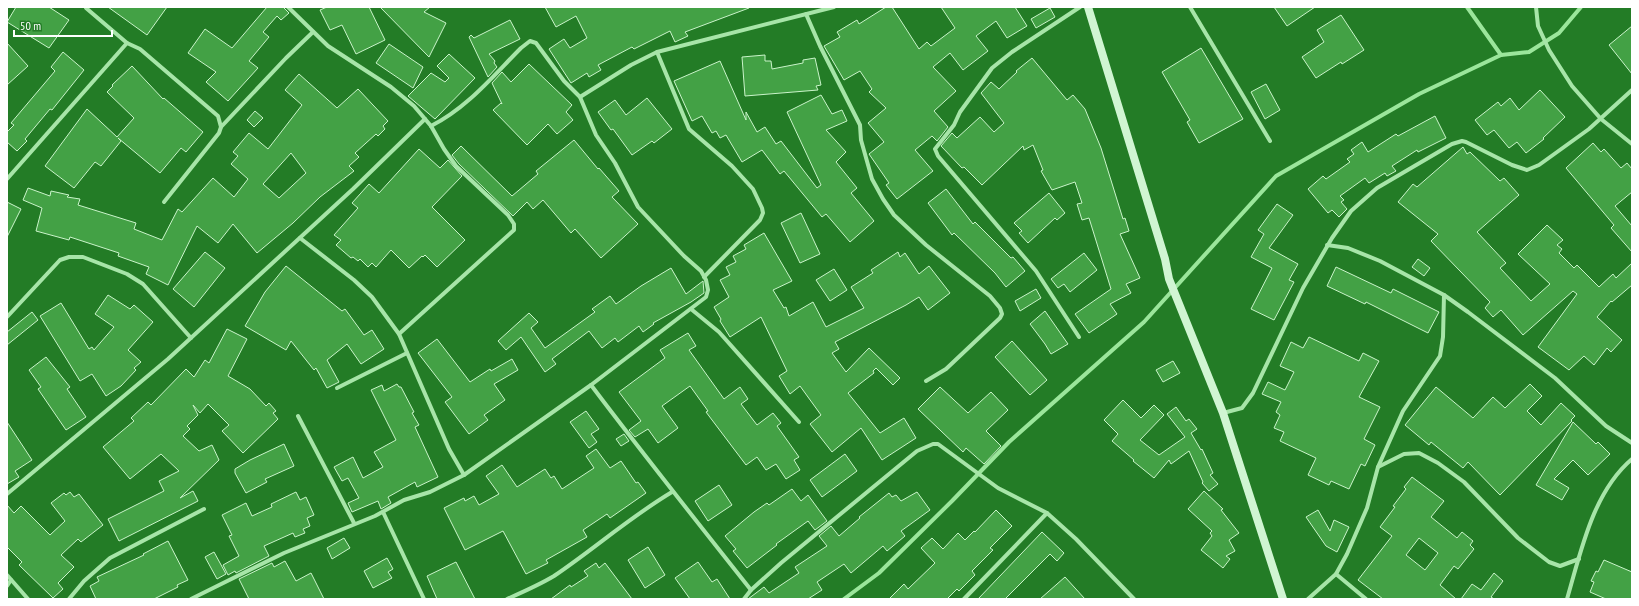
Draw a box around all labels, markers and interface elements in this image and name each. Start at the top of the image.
scale bar [14,12,112,38]
text: 50 m [20,18,41,33]

